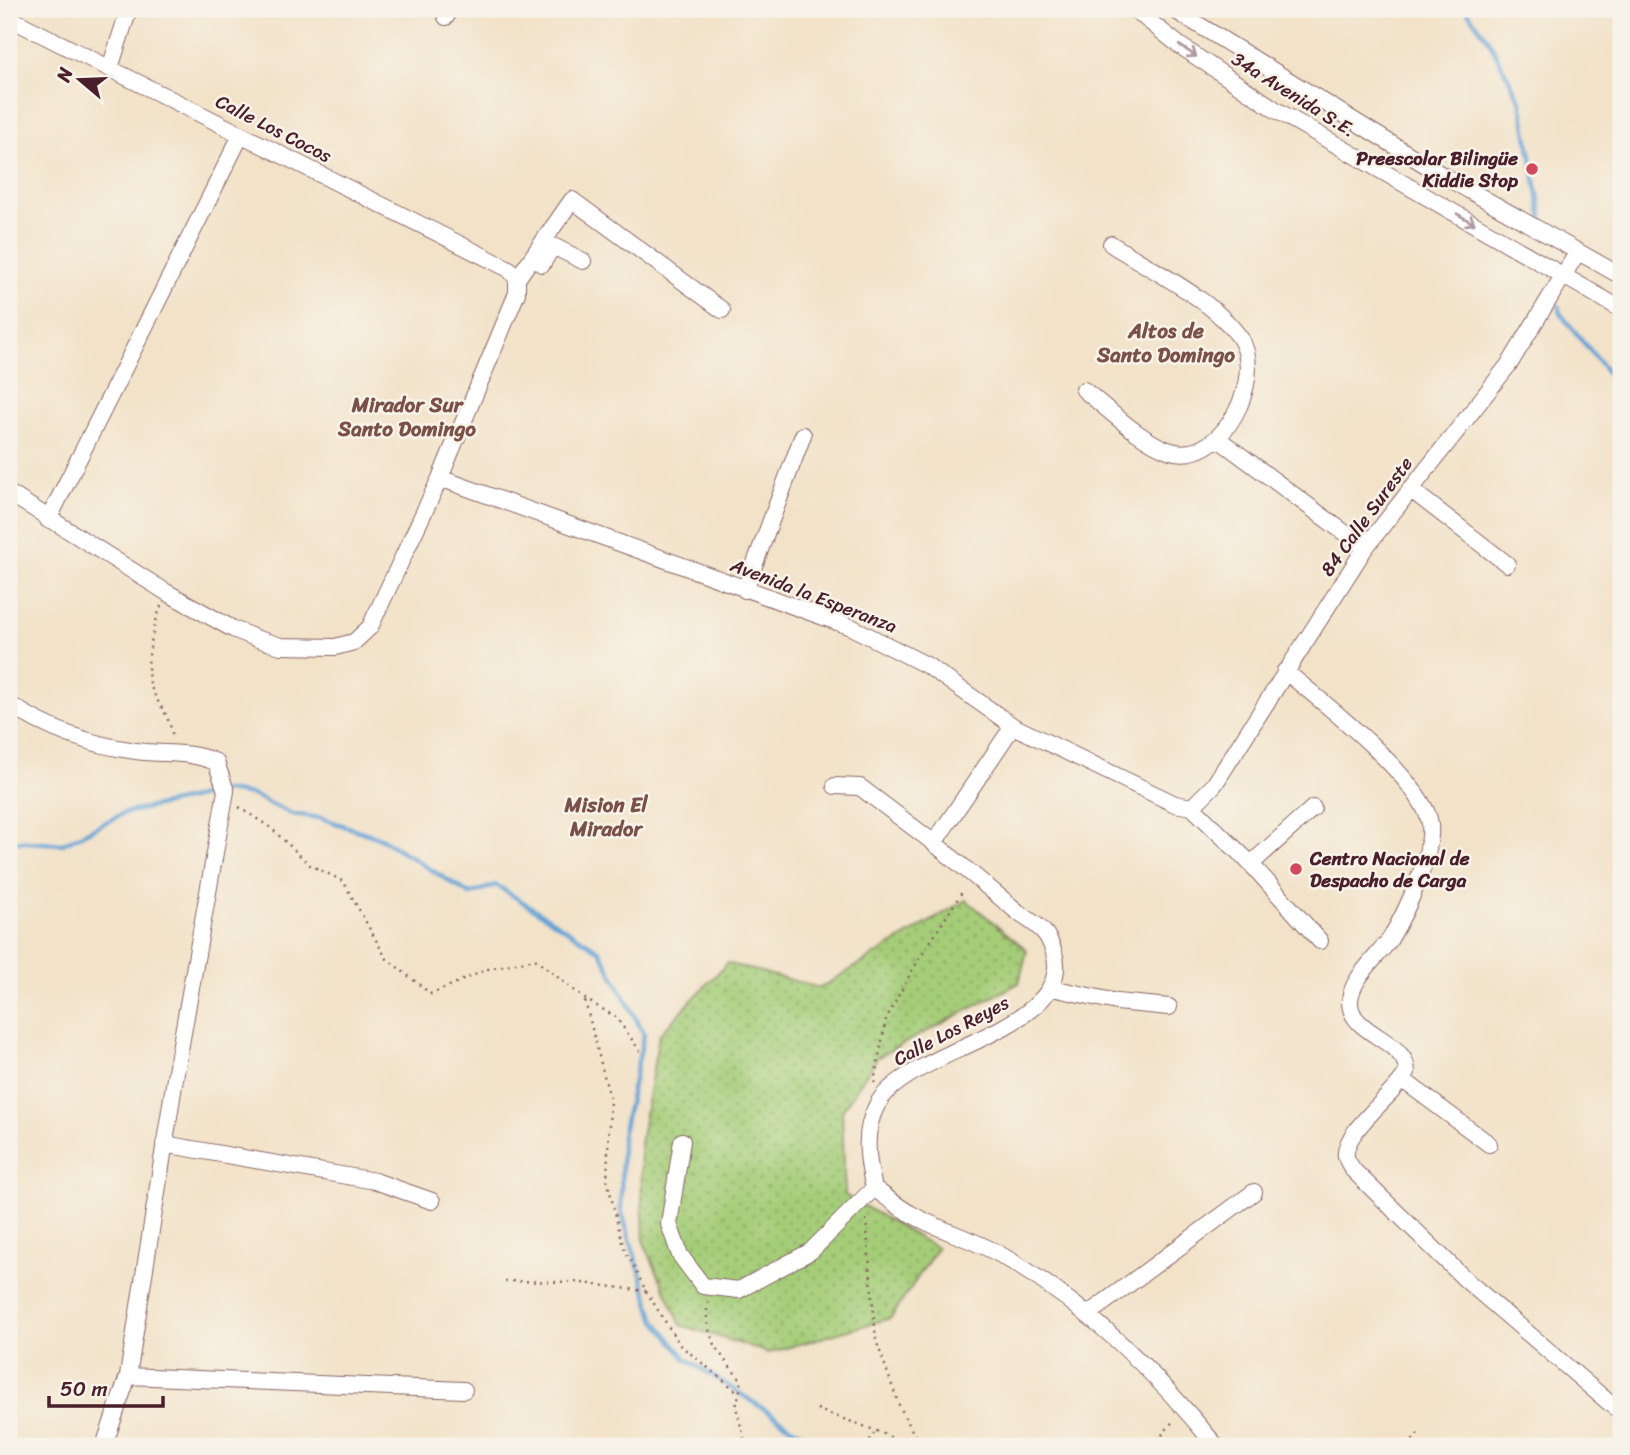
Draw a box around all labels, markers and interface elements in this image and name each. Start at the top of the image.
street label: 34a Avenida S.E. [1225,43,1363,146]
one-way arrow [1178,44,1197,58]
north arrow [46,46,116,116]
text: N [46,62,82,87]
street label: Calle Los Cocos [210,85,338,172]
place label: Preescolar Bilingüe Kiddie Stop [1356,142,1519,197]
marker: Preescolar Bilingüe Kiddie Stop [1524,161,1540,177]
one-way arrow [1456,213,1476,227]
district label: Altos de Santo Domingo [1096,312,1235,374]
district label: Mirador Sur Santo Domingo [337,386,476,448]
street label: 84 Calle Sureste [1311,449,1422,583]
street label: Avenida la Esperanza [725,548,902,643]
district label: Mision El Mirador [563,786,649,848]
place label: Centro Nacional de Despacho de Carga [1309,842,1470,897]
marker: Centro Nacional de Despacho de Carga [1288,861,1304,877]
street label: Calle Los Reyes [887,986,1015,1075]
scale bar [49,1364,163,1408]
text: 50 m [60,1370,108,1408]

